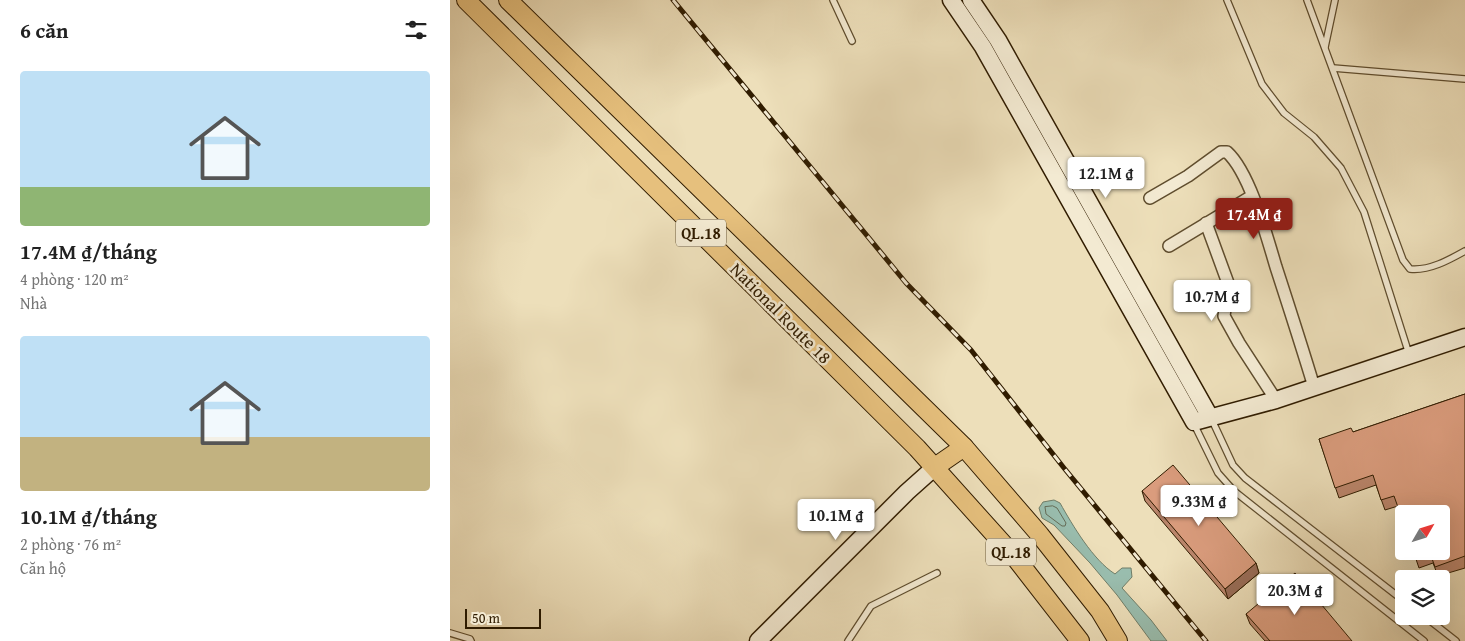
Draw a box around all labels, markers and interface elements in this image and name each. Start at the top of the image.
text: 6 căn [20,15,68,46]
icon: filters [402,16,430,44]
icon: home [180,103,270,193]
pin: 12.1M ₫ [1060,156,1152,199]
text: 12.1M ₫ [1079,161,1133,185]
pin: 17.4M ₫ [1208,198,1300,240]
text: 17.4M ₫ [1227,202,1281,226]
road number: QL.18 [676,220,726,247]
text: 17.4M ₫/tháng [20,236,157,267]
street label: National Route 18 [724,256,838,370]
text: 4 phòng · 120 m² [20,267,129,291]
pin: 10.7M ₫ [1166,280,1258,322]
text: 10.7M ₫ [1185,284,1239,308]
text: Nhà [20,291,47,315]
icon: home [180,368,270,458]
pin: 9.33M ₫ [1153,484,1245,527]
text: 9.33M ₫ [1172,489,1226,513]
pin: 10.1M ₫ [790,498,882,541]
text: 10.1M ₫/tháng [20,501,157,532]
text: 10.1M ₫ [809,503,863,527]
north arrow [1395,505,1450,560]
map controls [1395,505,1450,625]
text: 2 phòng · 76 m² [20,532,121,556]
road number: QL.18 [986,538,1036,566]
text: Căn hộ [20,556,66,580]
button: layers [1395,570,1450,625]
pin: 20.3M ₫ [1249,574,1341,616]
text: 20.3M ₫ [1268,578,1322,602]
scale bar [465,606,541,629]
text: 50 m [472,608,500,628]

